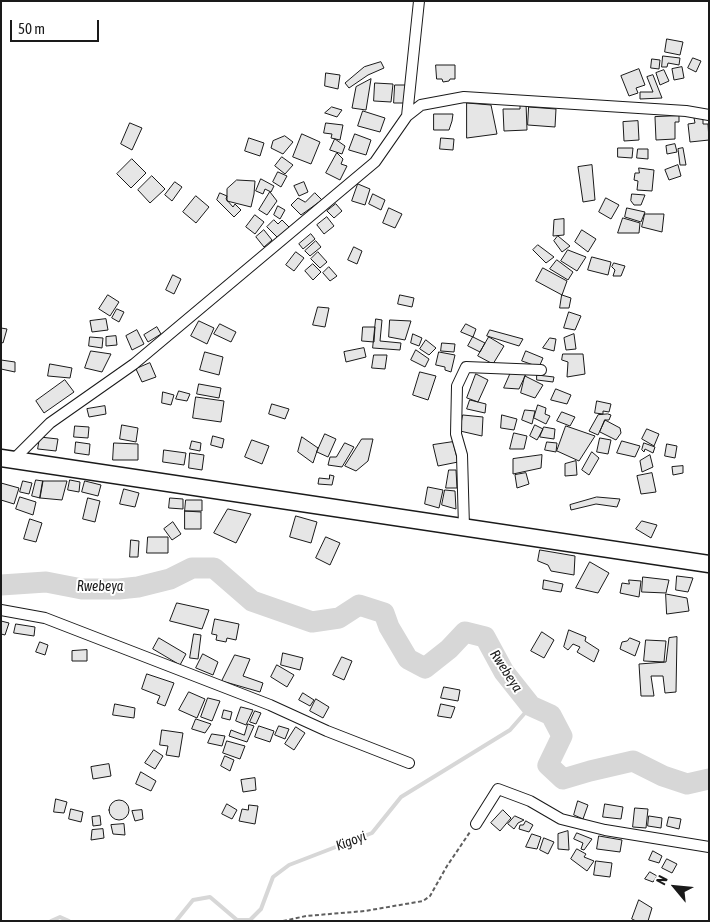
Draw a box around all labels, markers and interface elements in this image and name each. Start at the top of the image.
scale bar [12,10,101,42]
text: 50 m [18,20,45,37]
water label: Rwebeya [77,579,123,595]
water label: Rwebeya [486,647,526,695]
water label: Kigoyi [333,828,369,854]
north arrow [650,862,700,912]
text: N [653,873,671,887]

